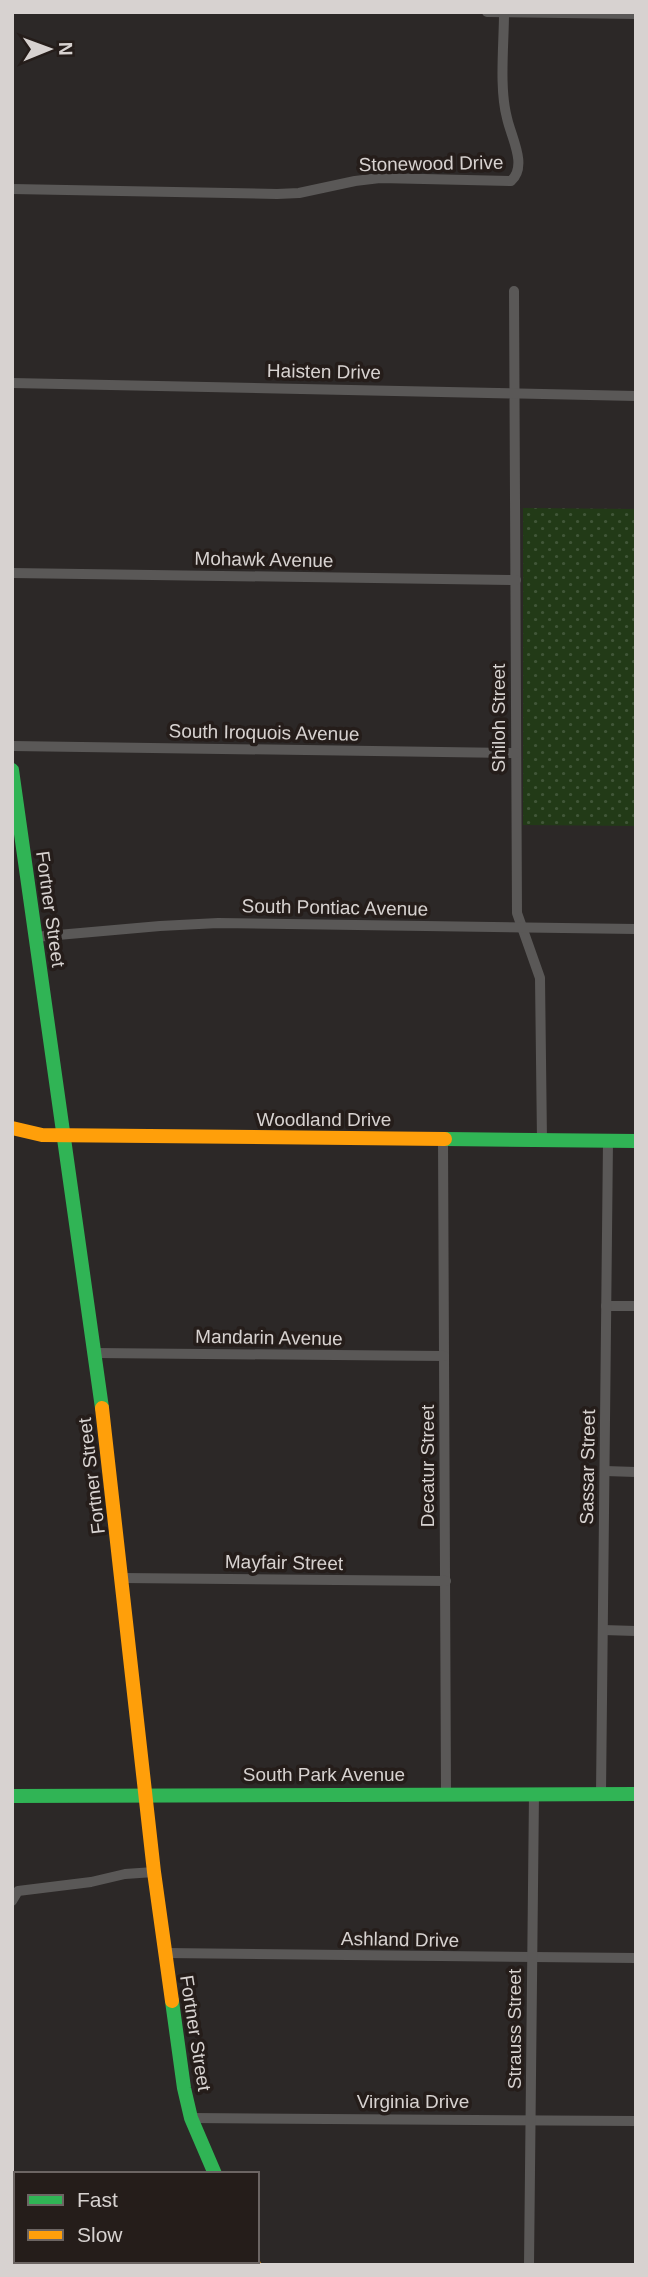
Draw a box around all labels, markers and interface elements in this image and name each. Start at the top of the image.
north arrow [14,14,84,84]
text: N [55,42,76,56]
street label: Stonewood Drive [358,152,504,175]
street label: Haisten Drive [267,360,381,383]
street label: Mohawk Avenue [194,548,334,571]
street label: Shiloh Street [488,663,509,772]
street label: South Iroquois Avenue [168,720,360,745]
street label: Fortner Street [32,850,69,969]
street label: South Pontiac Avenue [242,895,428,920]
street label: Woodland Drive [257,1109,391,1130]
street label: Mandarin Avenue [195,1326,343,1349]
street label: Decatur Street [417,1404,438,1527]
street label: Sassar Street [576,1409,599,1525]
street label: Fortner Street [74,1416,109,1535]
street label: Mayfair Street [225,1551,344,1574]
street label: South Park Avenue [243,1764,405,1785]
street label: Ashland Drive [341,1928,459,1951]
street label: Strauss Street [504,1968,525,2089]
street label: Fortner Street [176,1974,215,2093]
street label: Virginia Drive [357,2091,469,2112]
legend [14,2172,259,2263]
text: Fast [77,2188,118,2211]
text: Slow [77,2223,123,2246]

